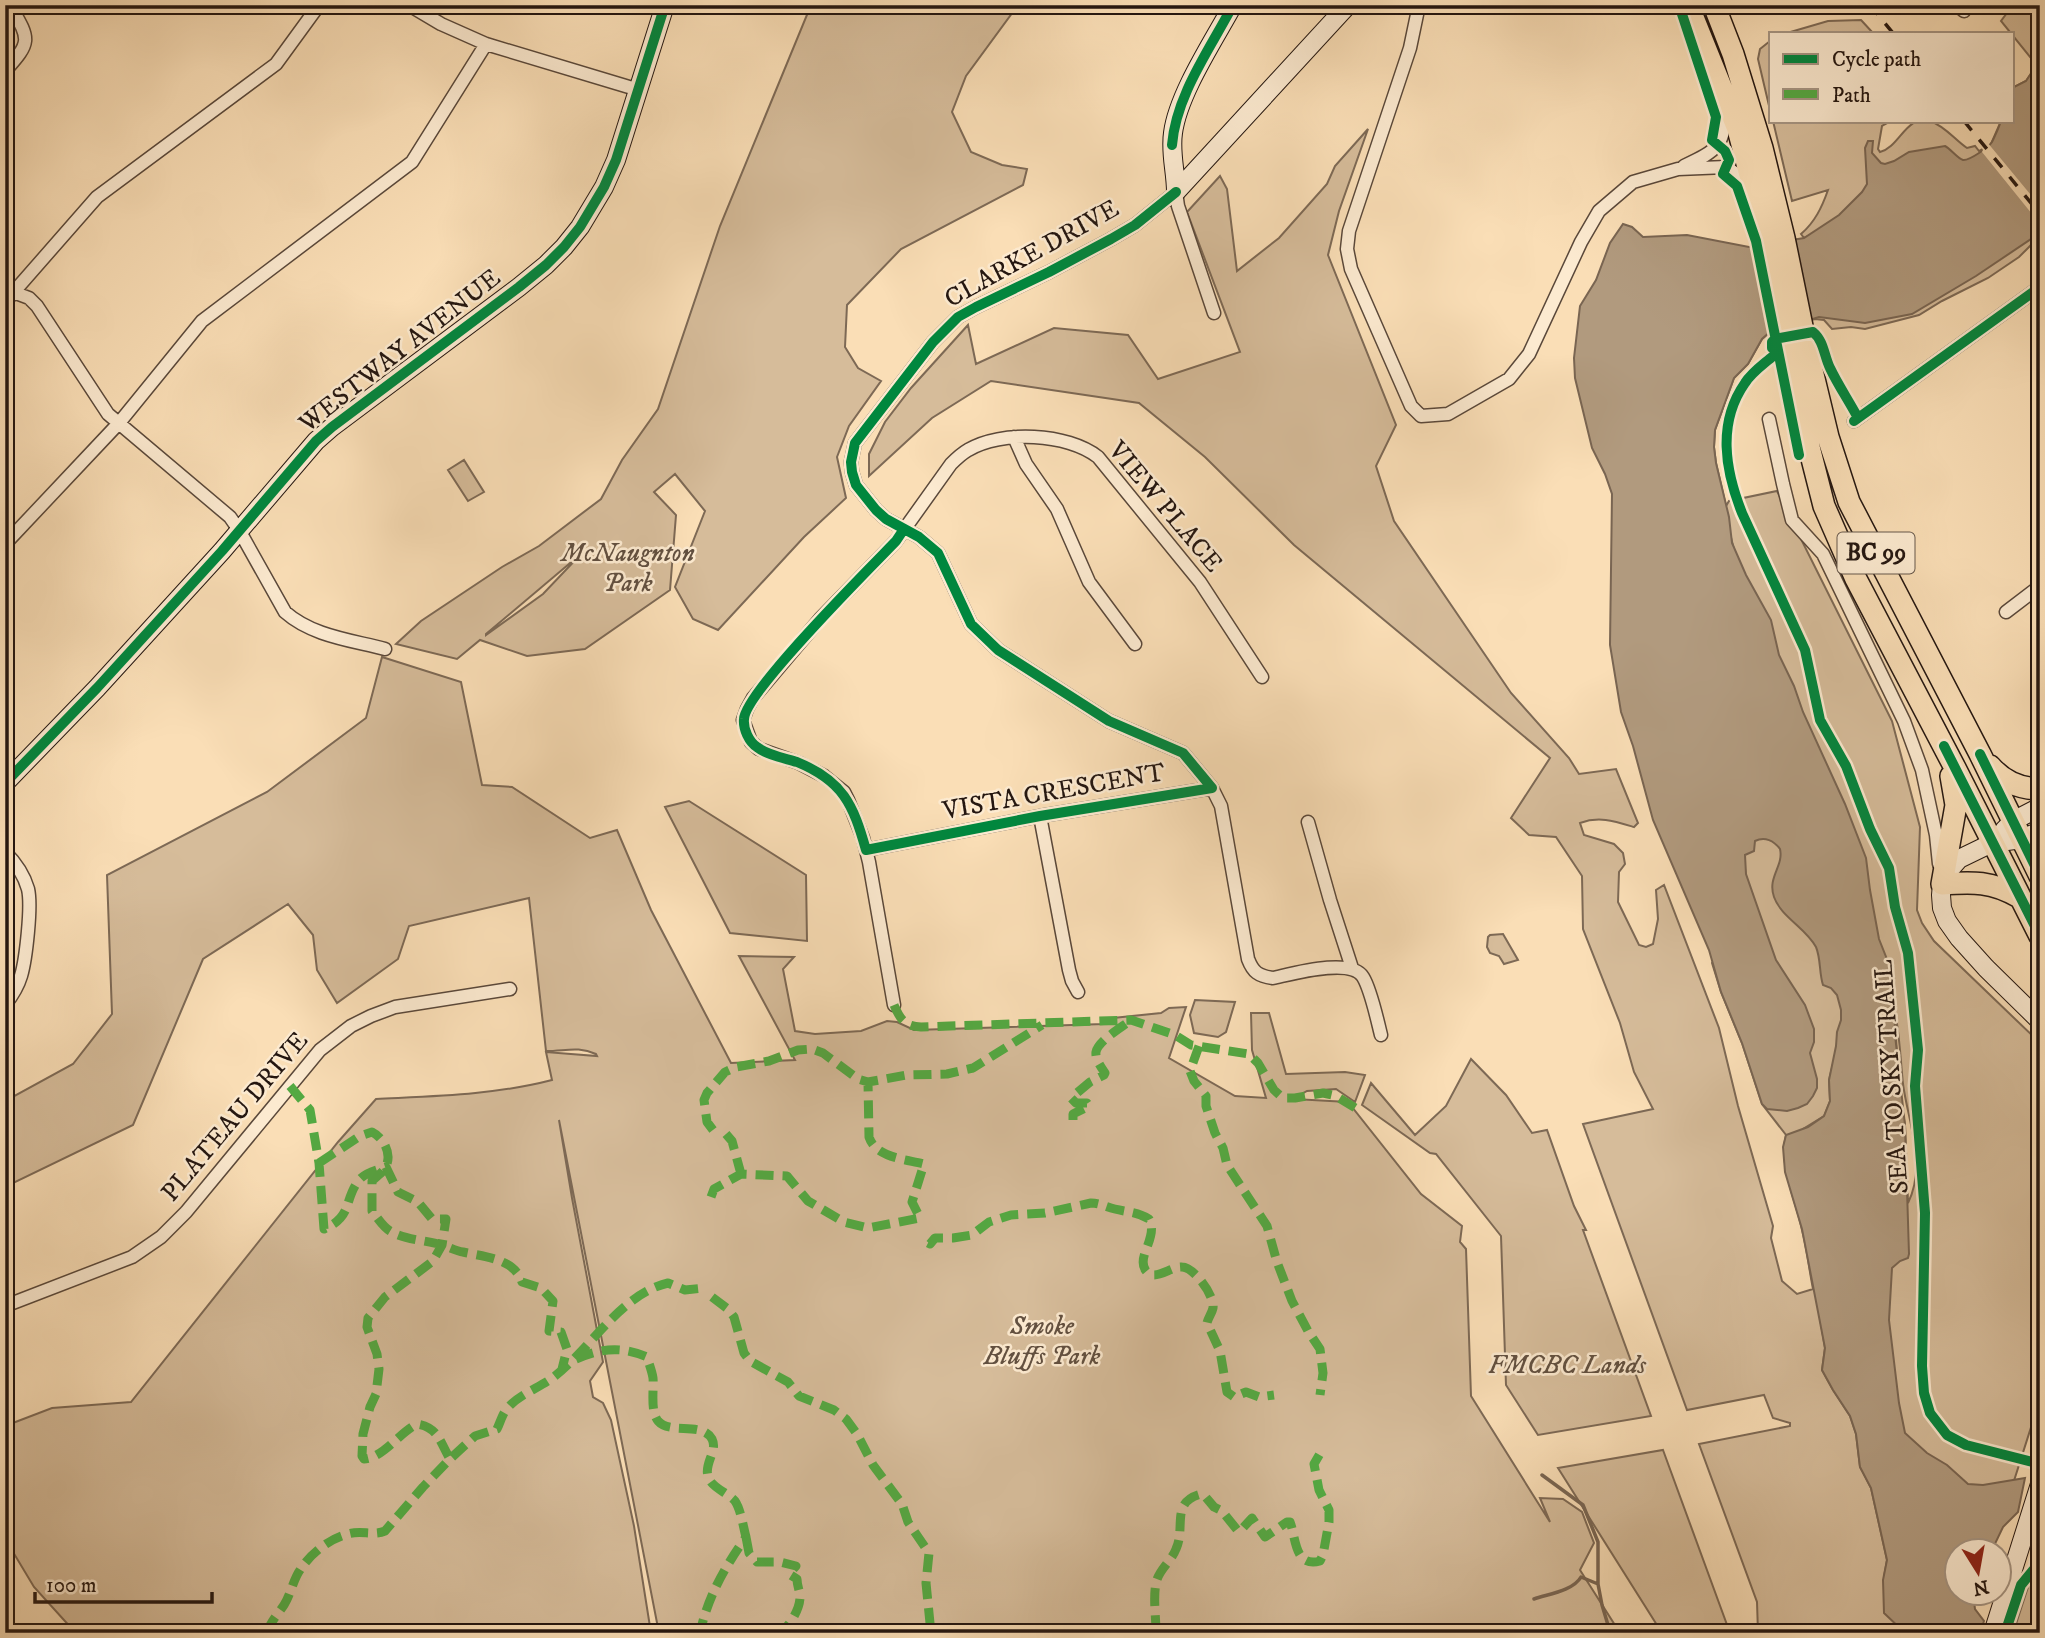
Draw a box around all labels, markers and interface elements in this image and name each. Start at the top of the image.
legend [1769,32,2014,122]
text: Cycle path [1832,47,1921,73]
text: Path [1832,83,1871,109]
street label: CLARKE DRIVE [939,192,1125,316]
street label: WESTWAY AVENUE [292,262,508,441]
street label: VIEW PLACE [1100,434,1229,579]
road number: BC 99 [1838,532,1914,574]
park label: McNaugnton Park [559,537,695,600]
street label: VISTA CRESCENT [939,756,1168,828]
street label: SEA TO SKY TRAIL [1867,959,1917,1195]
street label: PLATEAU DRIVE [154,1025,316,1209]
park label: Smoke Bluffs Park [983,1310,1100,1373]
park label: FMCBC Lands [1488,1349,1647,1382]
north arrow [1944,1536,2014,1606]
scale bar [35,1561,212,1605]
text: 100 m [46,1573,97,1599]
text: N [1971,1574,1991,1600]

